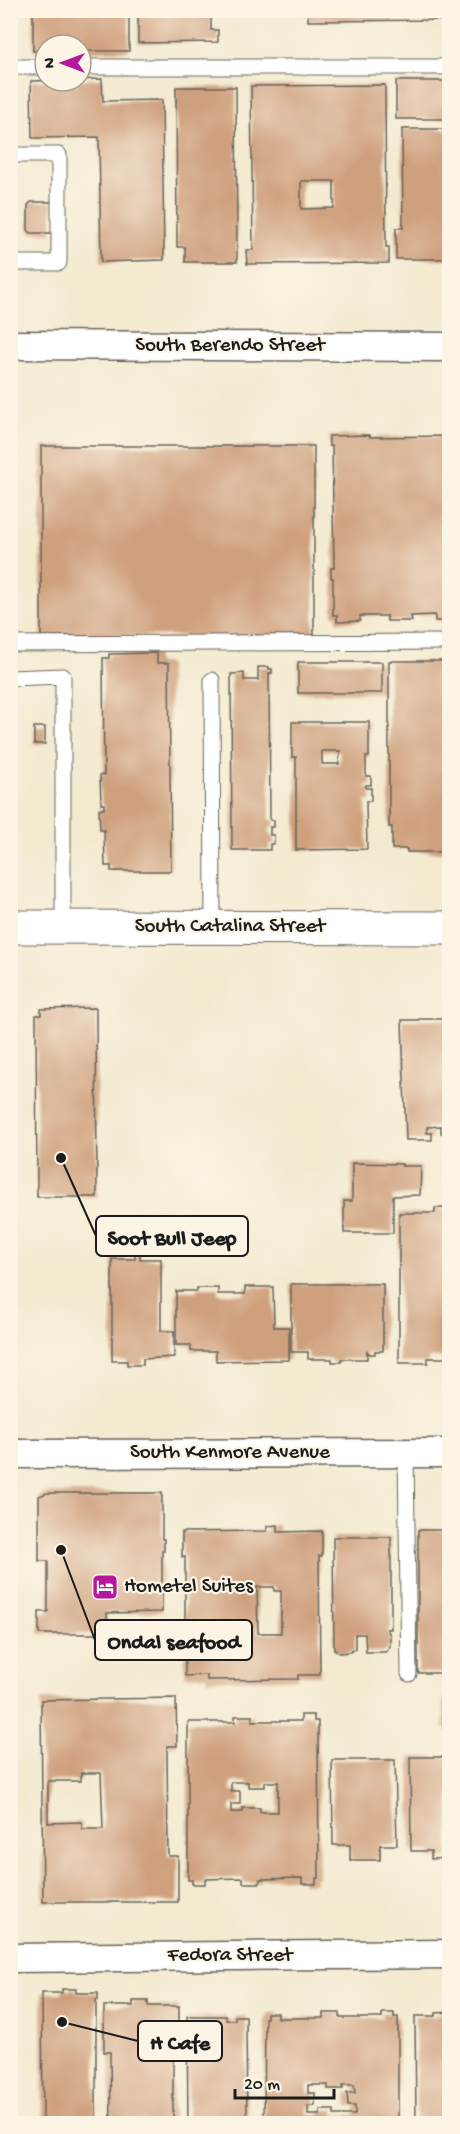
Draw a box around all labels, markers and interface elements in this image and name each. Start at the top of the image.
north arrow [33,33,93,93]
text: N [42,57,61,68]
street label: South Berendo Street [135,334,327,359]
street label: South Catalina Street [135,915,328,940]
callout: Soot Bull Jeep [96,1216,248,1256]
text: Soot Bull Jeep [108,1227,237,1253]
street label: South Kenmore Avenue [130,1441,331,1466]
hotel icon: Hometel Suites [90,1572,120,1602]
place label: Hometel Suites [124,1575,254,1600]
callout: Ondal seafood [95,1620,252,1660]
text: Ondal seafood [108,1631,243,1657]
street label: Fedora Street [167,1944,295,1969]
callout: H Cafe [138,2021,222,2061]
text: H Cafe [150,2032,211,2058]
scale bar [235,2062,334,2100]
text: 20 m [244,2075,280,2096]

